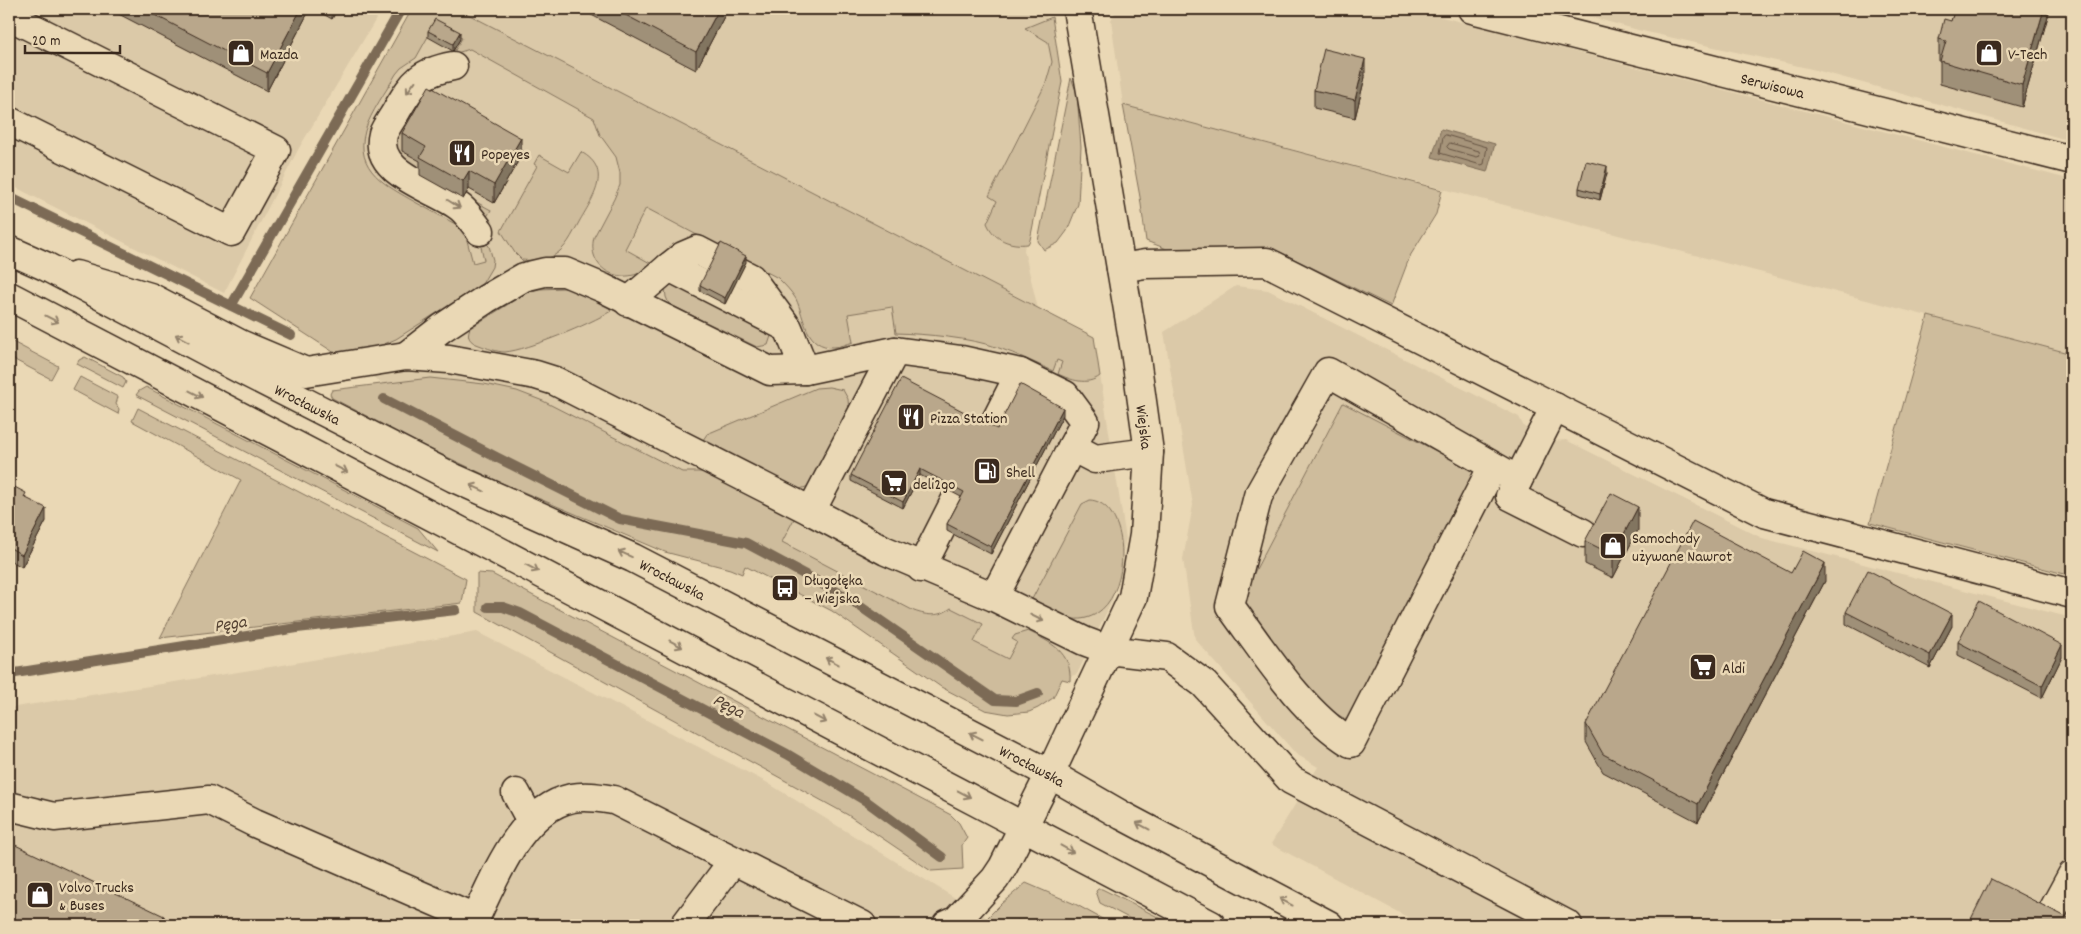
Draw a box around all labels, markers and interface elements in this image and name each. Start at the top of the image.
scale bar [25,22,120,54]
text: 20 m [32,31,60,53]
shop icon: Mazda [226,38,256,68]
shop icon: V-Tech [1974,38,2004,68]
place label: Mazda [260,44,298,67]
place label: V-Tech [2008,44,2047,67]
street label: Serwisowa [1738,68,1807,106]
one-way arrow [406,80,416,94]
restaurant icon: Popeyes [447,138,477,168]
place label: Popeyes [481,144,530,167]
one-way arrow [447,199,461,209]
one-way arrow [44,315,59,324]
one-way arrow [175,333,190,343]
street label: Wrocławska [270,379,344,432]
one-way arrow [188,390,203,399]
restaurant icon: Pizza Station [896,402,926,432]
street label: Wiejska [1128,404,1157,451]
place label: Pizza Station [930,408,1007,431]
fuel station icon: Shell [972,456,1002,486]
place label: Shell [1006,462,1035,485]
one-way arrow [333,464,348,474]
supermarket icon: deli2go [879,468,909,498]
place label: deli2go [913,474,955,497]
one-way arrow [470,483,485,492]
place label: Samochody używane Nawrot [1632,528,1732,569]
shop icon: Samochody używane Nawrot [1598,531,1628,561]
one-way arrow [618,549,633,558]
street label: Wrocławska [635,554,709,608]
one-way arrow [525,563,540,573]
place label: Długołęka – Wiejska [804,570,863,611]
bus stop icon: Długołęka – Wiejska [770,573,800,603]
water label: Pęga [212,610,250,640]
one-way arrow [1030,613,1045,623]
one-way arrow [669,639,684,649]
supermarket icon: Aldi [1688,652,1718,682]
one-way arrow [824,656,839,666]
place label: Aldi [1722,658,1745,681]
water label: Pęga [708,689,749,727]
one-way arrow [813,714,828,724]
one-way arrow [969,731,984,740]
street label: Wrocławska [994,740,1069,794]
one-way arrow [957,789,972,799]
one-way arrow [1135,821,1150,831]
one-way arrow [1059,845,1074,855]
place label: Volvo Trucks & Buses [59,877,134,918]
shop icon: Volvo Trucks & Buses [25,880,55,910]
one-way arrow [1280,897,1294,907]

